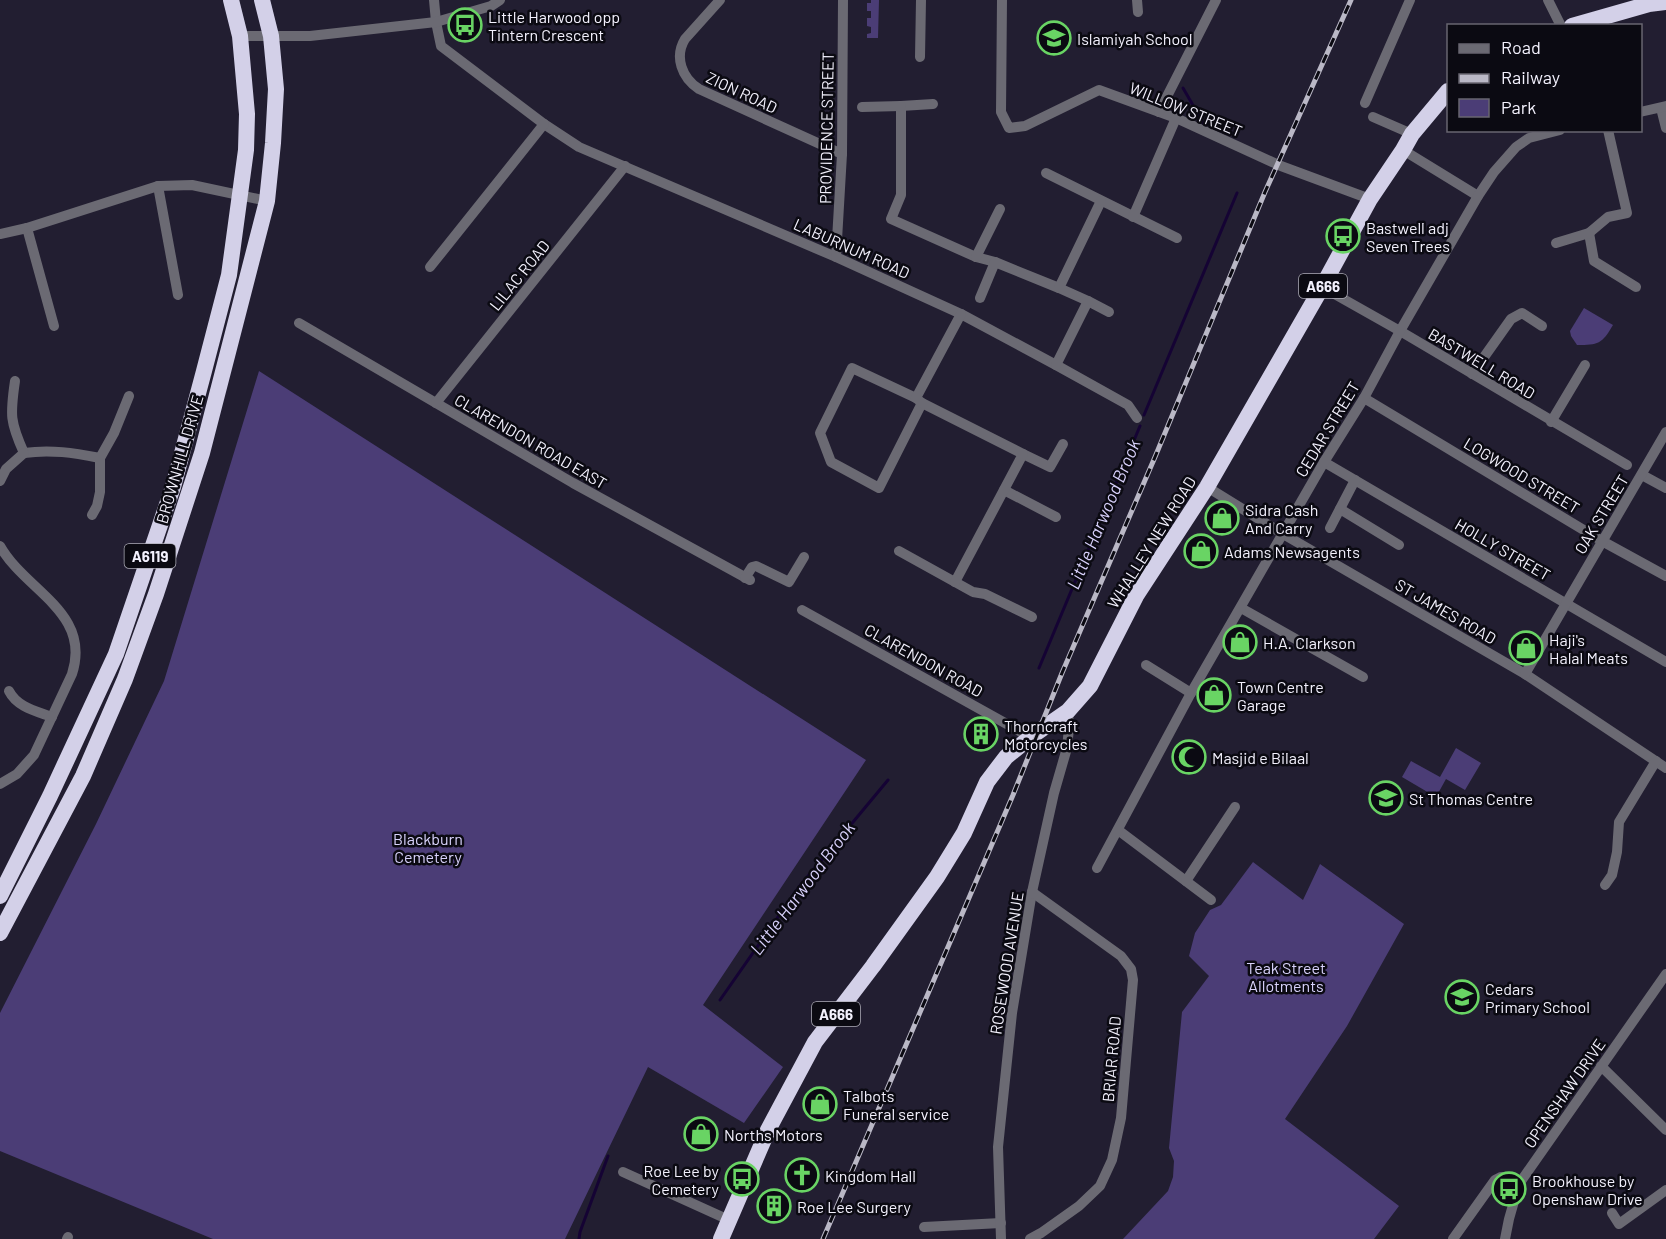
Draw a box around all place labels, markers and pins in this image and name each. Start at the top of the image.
bus stop icon: Little Harwood opp Tintern Crescent [447,7,483,43]
place label: Little Harwood opp Tintern Crescent [488,7,620,44]
school or university icon: Islamiyah School [1036,20,1072,56]
place label: Islamiyah School [1077,29,1193,48]
bus stop icon: Bastwell adj Seven Trees [1325,218,1361,254]
place label: Bastwell adj Seven Trees [1366,218,1450,255]
shop icon: Sidra Cash And Carry [1204,500,1240,536]
place label: Sidra Cash And Carry [1245,500,1318,537]
shop icon: Adams Newsagents [1183,533,1219,569]
place label: Adams Newsagents [1224,542,1360,561]
shop icon: H.A. Clarkson [1222,624,1258,660]
shop icon: Haji's Halal Meats [1508,630,1544,666]
place label: Haji's Halal Meats [1549,630,1628,667]
place label: H.A. Clarkson [1263,633,1356,652]
shop icon: Town Centre Garage [1196,677,1232,713]
place label: Town Centre Garage [1237,677,1324,714]
building icon: Thorncraft Motorcycles [963,716,999,752]
place label: Thorncraft Motorcycles [1004,716,1088,753]
mosque icon: Masjid e Bilaal [1171,739,1207,775]
place label: Masjid e Bilaal [1212,748,1309,767]
school or university icon: St Thomas Centre [1368,780,1404,816]
place label: St Thomas Centre [1409,789,1533,808]
school or university icon: Cedars Primary School [1444,979,1480,1015]
place label: Cedars Primary School [1485,979,1590,1016]
shop icon: Talbots Funeral service [802,1086,838,1122]
place label: Talbots Funeral service [843,1086,949,1123]
shop icon: Norths Motors [683,1116,719,1152]
place label: Norths Motors [724,1125,823,1144]
church icon: Kingdom Hall [784,1157,820,1193]
place label: Roe Lee by Cemetery [643,1161,720,1198]
bus stop icon: Roe Lee by Cemetery [724,1161,760,1197]
place label: Kingdom Hall [825,1166,916,1185]
bus stop icon: Brookhouse by Openshaw Drive [1491,1171,1527,1207]
place label: Brookhouse by Openshaw Drive [1532,1171,1643,1208]
building icon: Roe Lee Surgery [756,1188,792,1224]
place label: Roe Lee Surgery [797,1197,911,1216]

